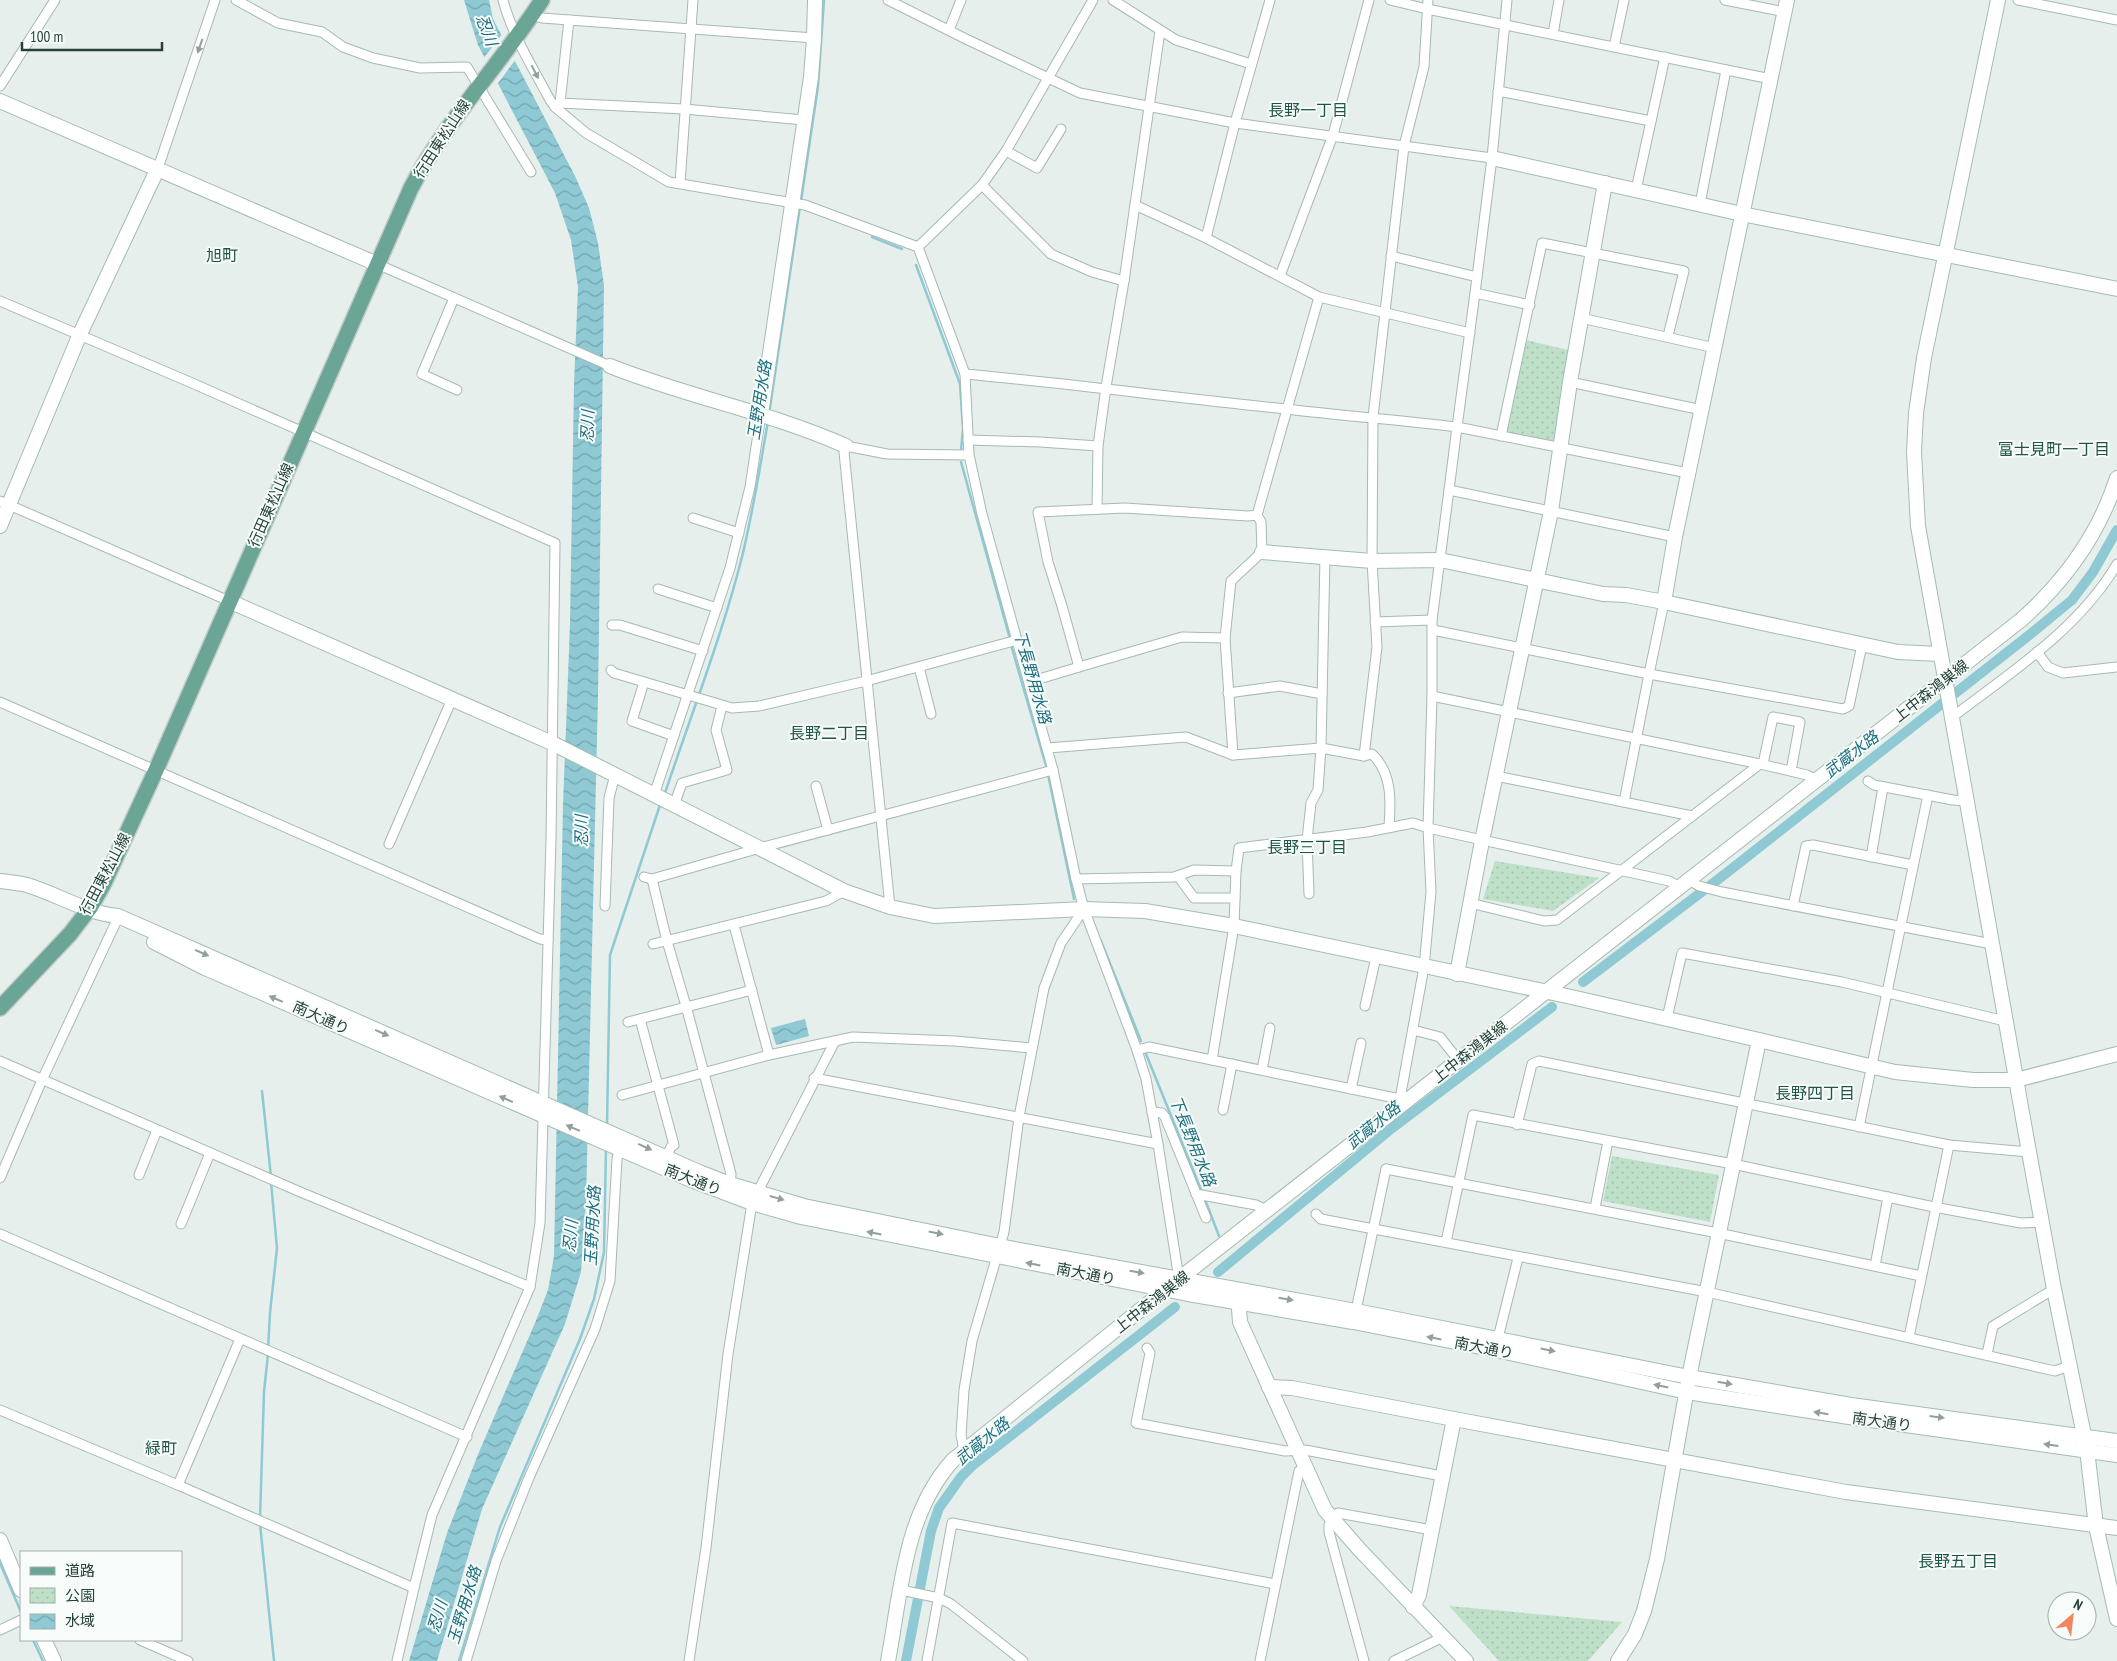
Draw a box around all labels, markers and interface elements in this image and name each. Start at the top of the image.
water label: 忍川 [472,11,503,50]
scale bar [22,20,162,52]
text: 100 m [30,27,63,46]
one-way arrow [195,39,203,54]
one-way arrow [531,64,539,79]
street label: 行田東松山線 [409,96,474,182]
district label: 長野一丁目 [1268,100,1348,120]
district label: 旭町 [206,245,238,265]
water label: 玉野用水路 [743,357,775,441]
water label: 忍川 [576,408,598,442]
district label: 富士見町一丁目 [1998,439,2110,459]
street label: 行田東松山線 [244,460,298,550]
water label: 下長野用水路 [1010,628,1056,728]
street label: 上中森鴻巣線 [1889,655,1972,726]
district label: 長野二丁目 [789,723,869,743]
water label: 武蔵水路 [1820,725,1884,782]
water label: 忍川 [571,813,591,847]
street label: 行田東松山線 [75,830,134,918]
district label: 長野三丁目 [1267,837,1347,857]
one-way arrow [195,950,209,958]
one-way arrow [269,994,283,1002]
street label: 南大通り [290,997,352,1038]
street label: 上中森鴻巣線 [1428,1016,1511,1087]
one-way arrow [375,1029,389,1037]
district label: 長野四丁目 [1775,1083,1855,1103]
water label: 下長野用水路 [1166,1093,1221,1191]
one-way arrow [499,1094,513,1102]
water label: 武蔵水路 [1342,1096,1406,1153]
one-way arrow [566,1124,580,1132]
one-way arrow [638,1144,652,1152]
street label: 南大通り [662,1159,725,1200]
water label: 玉野用水路 [580,1184,604,1266]
one-way arrow [770,1195,785,1203]
water label: 忍川 [559,1217,582,1253]
one-way arrow [865,1228,881,1236]
one-way arrow [929,1230,945,1238]
street label: 南大通り [1055,1258,1117,1289]
one-way arrow [1025,1259,1041,1267]
street label: 上中森鴻巣線 [1110,1266,1193,1337]
one-way arrow [1130,1268,1146,1276]
one-way arrow [1278,1295,1294,1303]
street label: 南大通り [1453,1332,1515,1363]
one-way arrow [1426,1334,1441,1342]
one-way arrow [1541,1346,1557,1354]
one-way arrow [1718,1380,1734,1388]
one-way arrow [1653,1382,1668,1390]
one-way arrow [1813,1408,1829,1416]
street label: 南大通り [1851,1408,1913,1435]
water label: 武蔵水路 [951,1412,1015,1469]
one-way arrow [1930,1413,1946,1421]
district label: 緑町 [145,1438,177,1458]
one-way arrow [2043,1441,2059,1449]
legend [20,1551,182,1641]
district label: 長野五丁目 [1918,1551,1998,1571]
text: 道路 [65,1561,95,1580]
water label: 玉野用水路 [443,1562,486,1646]
text: 公園 [65,1586,95,1605]
north arrow [2047,1591,2097,1641]
text: N [2071,1595,2086,1614]
water label: 忍川 [423,1596,452,1634]
text: 水域 [65,1611,95,1630]

